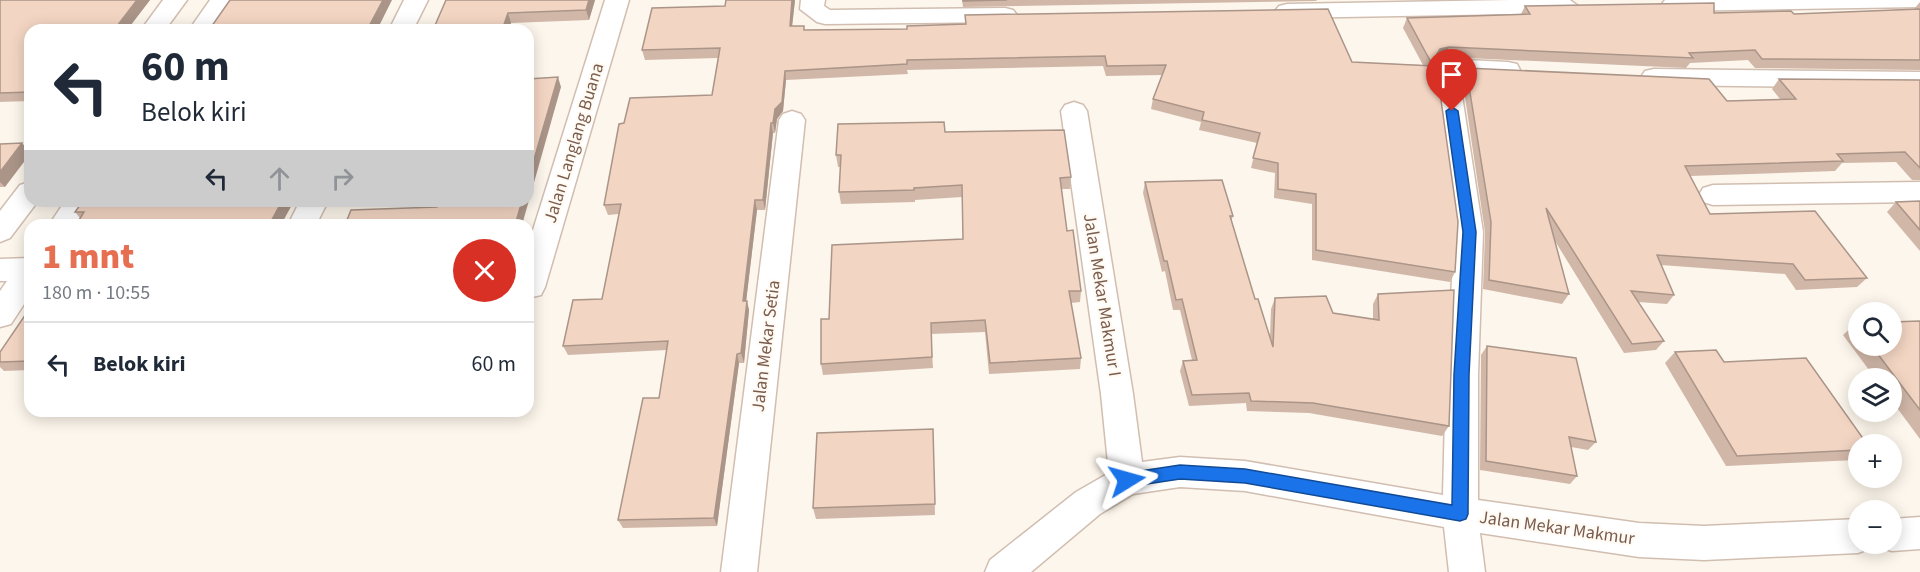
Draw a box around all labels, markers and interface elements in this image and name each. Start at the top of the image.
text: 60 m [141,37,230,97]
icon: left [42,48,120,126]
pin [1426,49,1477,111]
icon: arrive [1435,58,1468,91]
street label: Jalan Langlang Buana [538,60,610,226]
text: Belok kiri [141,93,247,132]
icon: left [200,162,233,195]
icon: ahead [263,162,296,195]
icon: right [326,162,359,195]
street label: Jalan Mekar Makmur I [1077,212,1127,378]
text: 1 mnt [42,231,134,282]
button: close [453,239,516,302]
text: 180 m · 10:55 [42,279,150,307]
street label: Jalan Mekar Setia [746,279,786,413]
map controls [1848,302,1902,554]
button: search [1848,302,1902,356]
icon: left [42,348,75,381]
text: Belok kiri [93,348,186,380]
text: 60 m [471,348,516,380]
button: layers [1848,368,1902,422]
button: + [1848,434,1902,488]
position arrow [1095,448,1159,512]
button: − [1848,500,1902,554]
street label: Jalan Mekar Makmur [1478,505,1637,551]

